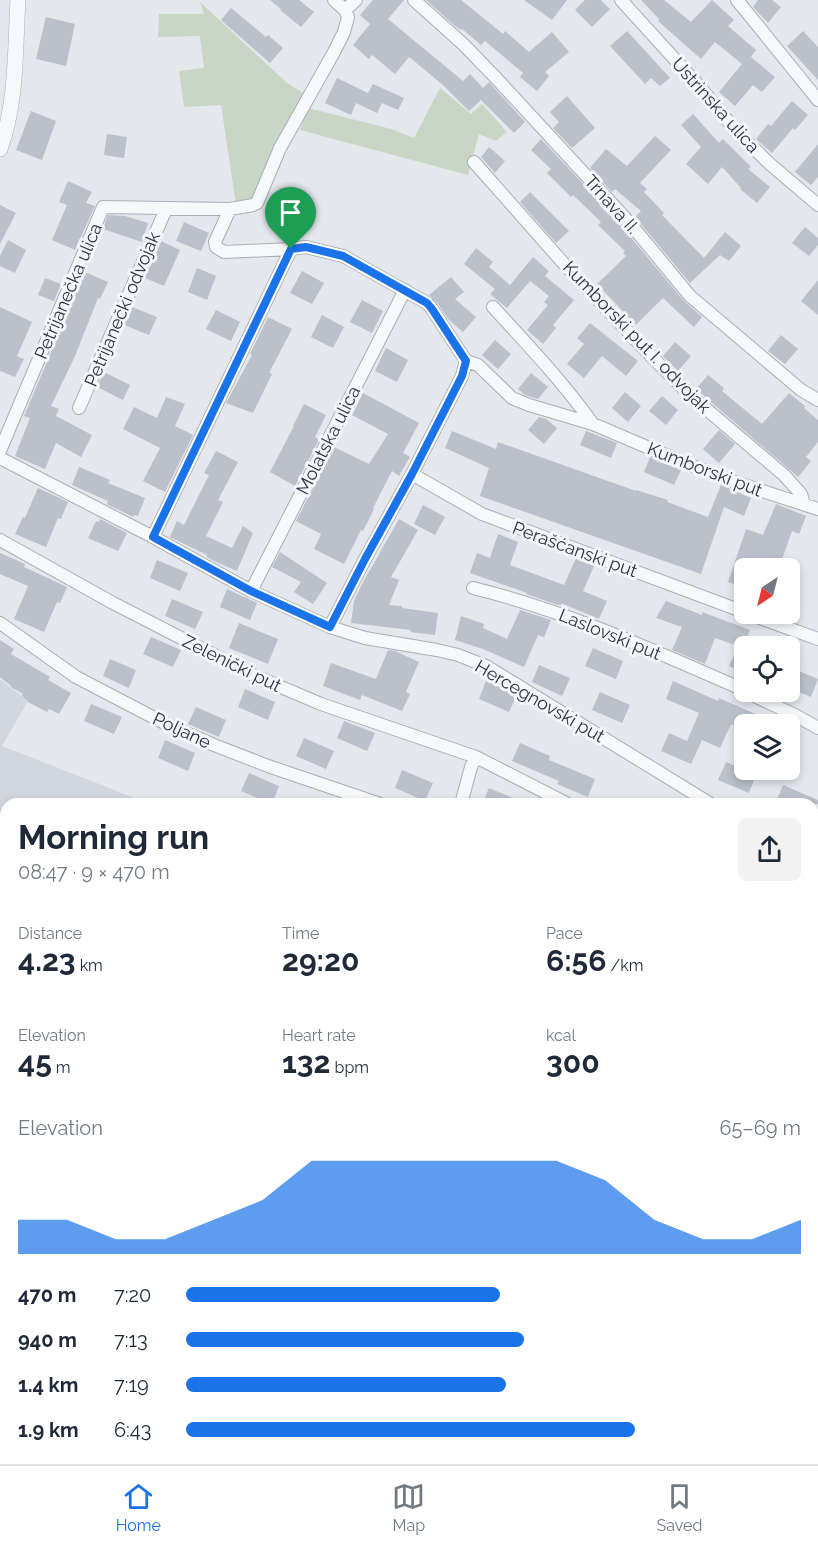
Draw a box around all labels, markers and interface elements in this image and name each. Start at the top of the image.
street label: Ustrinska ulica [668,53,764,157]
street label: Trnava II. [580,170,644,238]
pin [265,187,316,249]
icon: arrive [274,196,307,229]
street label: Petrijanečka ulica [30,220,106,362]
street label: Petrijanečki odvojak [80,228,164,389]
street label: Kumborski put I. odvojak [559,257,716,418]
street label: Molatska ulica [292,382,364,498]
street label: Kumborski put [645,437,765,501]
street label: Perašćanski put [510,517,640,581]
north arrow [734,558,800,624]
map controls [734,558,800,780]
street label: Laslovski put [556,604,664,664]
street label: Zelenički put [179,630,285,696]
button: locate [734,636,800,702]
street label: Hercegnovski put [472,655,608,747]
street label: Poljane [150,707,215,753]
button: layers [734,714,800,780]
text: Morning run [18,818,209,857]
button: share [738,818,801,881]
text: 08:47 · 9 × 470 m [18,860,170,884]
text: Distance [18,924,82,943]
text: Time [282,924,319,943]
text: Pace [546,924,583,943]
text: 4.23 [18,943,76,978]
text: 29:20 [282,943,359,978]
text: 6:56 [546,943,606,978]
text: km [76,956,103,975]
text: /km [606,956,643,975]
text: Elevation [18,1026,86,1045]
text: Heart rate [282,1026,356,1045]
text: kcal [546,1026,576,1045]
text: 45 [18,1045,52,1080]
text: 132 [282,1045,330,1080]
text: 300 [546,1045,600,1080]
text: m [52,1058,71,1077]
text: bpm [330,1058,369,1077]
text: Elevation [18,1116,103,1140]
text: 65–69 m [719,1116,801,1140]
text: 470 m [18,1283,76,1307]
text: 7:20 [114,1283,151,1307]
text: 940 m [18,1328,77,1352]
text: 7:13 [114,1328,148,1352]
text: 1.4 km [18,1373,78,1397]
text: 7:19 [114,1373,149,1397]
text: 1.9 km [18,1418,79,1442]
text: 6:43 [114,1418,151,1442]
tab: Home [116,1480,161,1535]
tab: Map [392,1480,425,1535]
tab: Saved [657,1480,702,1535]

